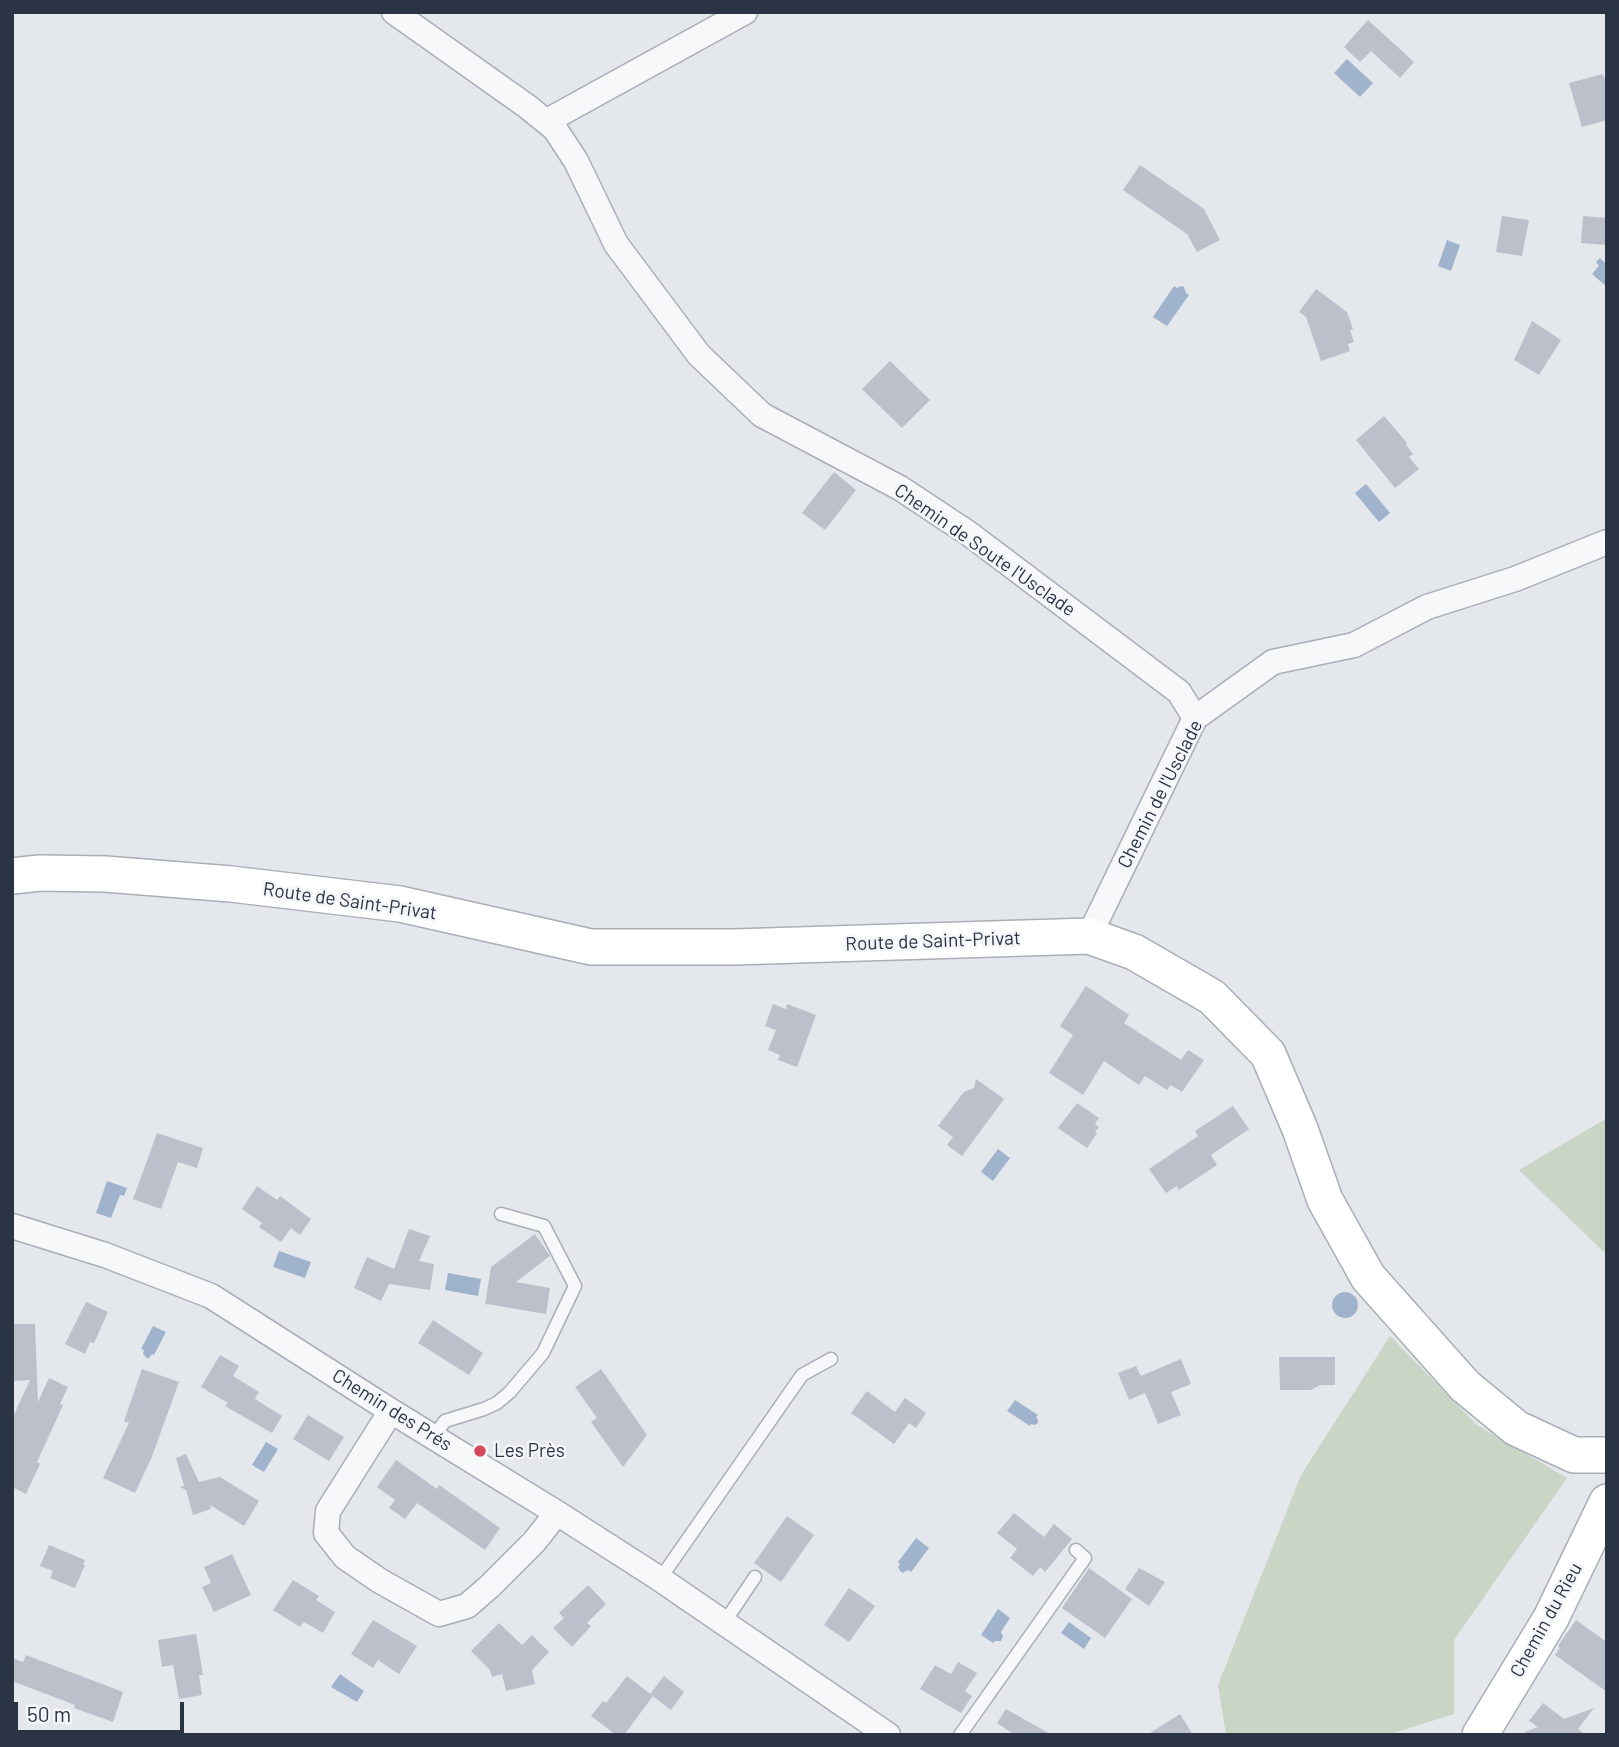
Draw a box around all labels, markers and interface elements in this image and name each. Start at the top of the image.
street label: Chemin de Soute l'Usclade [890,479,1080,621]
street label: Chemin de l'Usclade [1113,716,1207,872]
street label: Route de Saint-Privat [262,878,438,924]
street label: Route de Saint-Privat [845,927,1021,955]
street label: Chemin des Prés [328,1364,456,1456]
place label: Les Près [494,1440,565,1462]
marker: Les Près [472,1443,488,1459]
street label: Chemin du Rieu [1505,1559,1587,1681]
scale bar [18,1688,187,1732]
text: 50 m [27,1701,71,1726]

